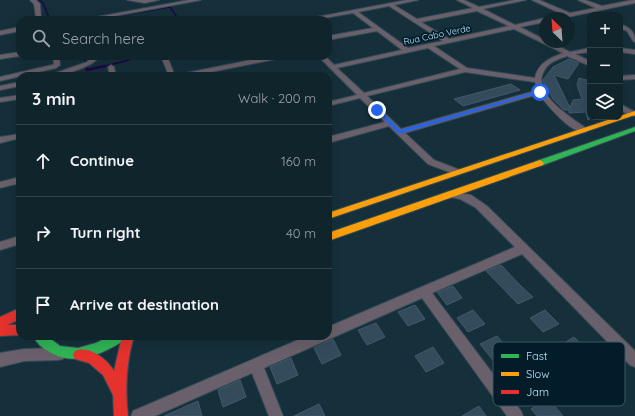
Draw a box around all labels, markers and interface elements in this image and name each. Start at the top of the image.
north arrow [539,12,575,48]
map controls [587,12,623,120]
button: + [587,12,623,48]
search box [16,16,332,60]
street label: Rua Cabo Verde [402,22,471,47]
icon: search [30,27,52,49]
text: Search here [62,29,145,48]
button: − [587,48,623,84]
route start [531,83,549,101]
button: layers [587,84,623,120]
text: 3 min [32,88,76,109]
text: Walk · 200 m [238,90,316,106]
route end [368,101,386,119]
icon: ahead [32,150,54,172]
text: Continue [70,151,134,170]
text: 160 m [281,153,316,169]
icon: right [32,222,54,244]
text: Turn right [70,223,141,242]
text: 40 m [286,225,316,241]
icon: arrive [32,294,54,316]
text: Arrive at destination [70,295,219,314]
legend [493,342,625,406]
text: Fast [526,349,548,363]
text: Slow [526,367,550,381]
text: Jam [526,385,549,399]

